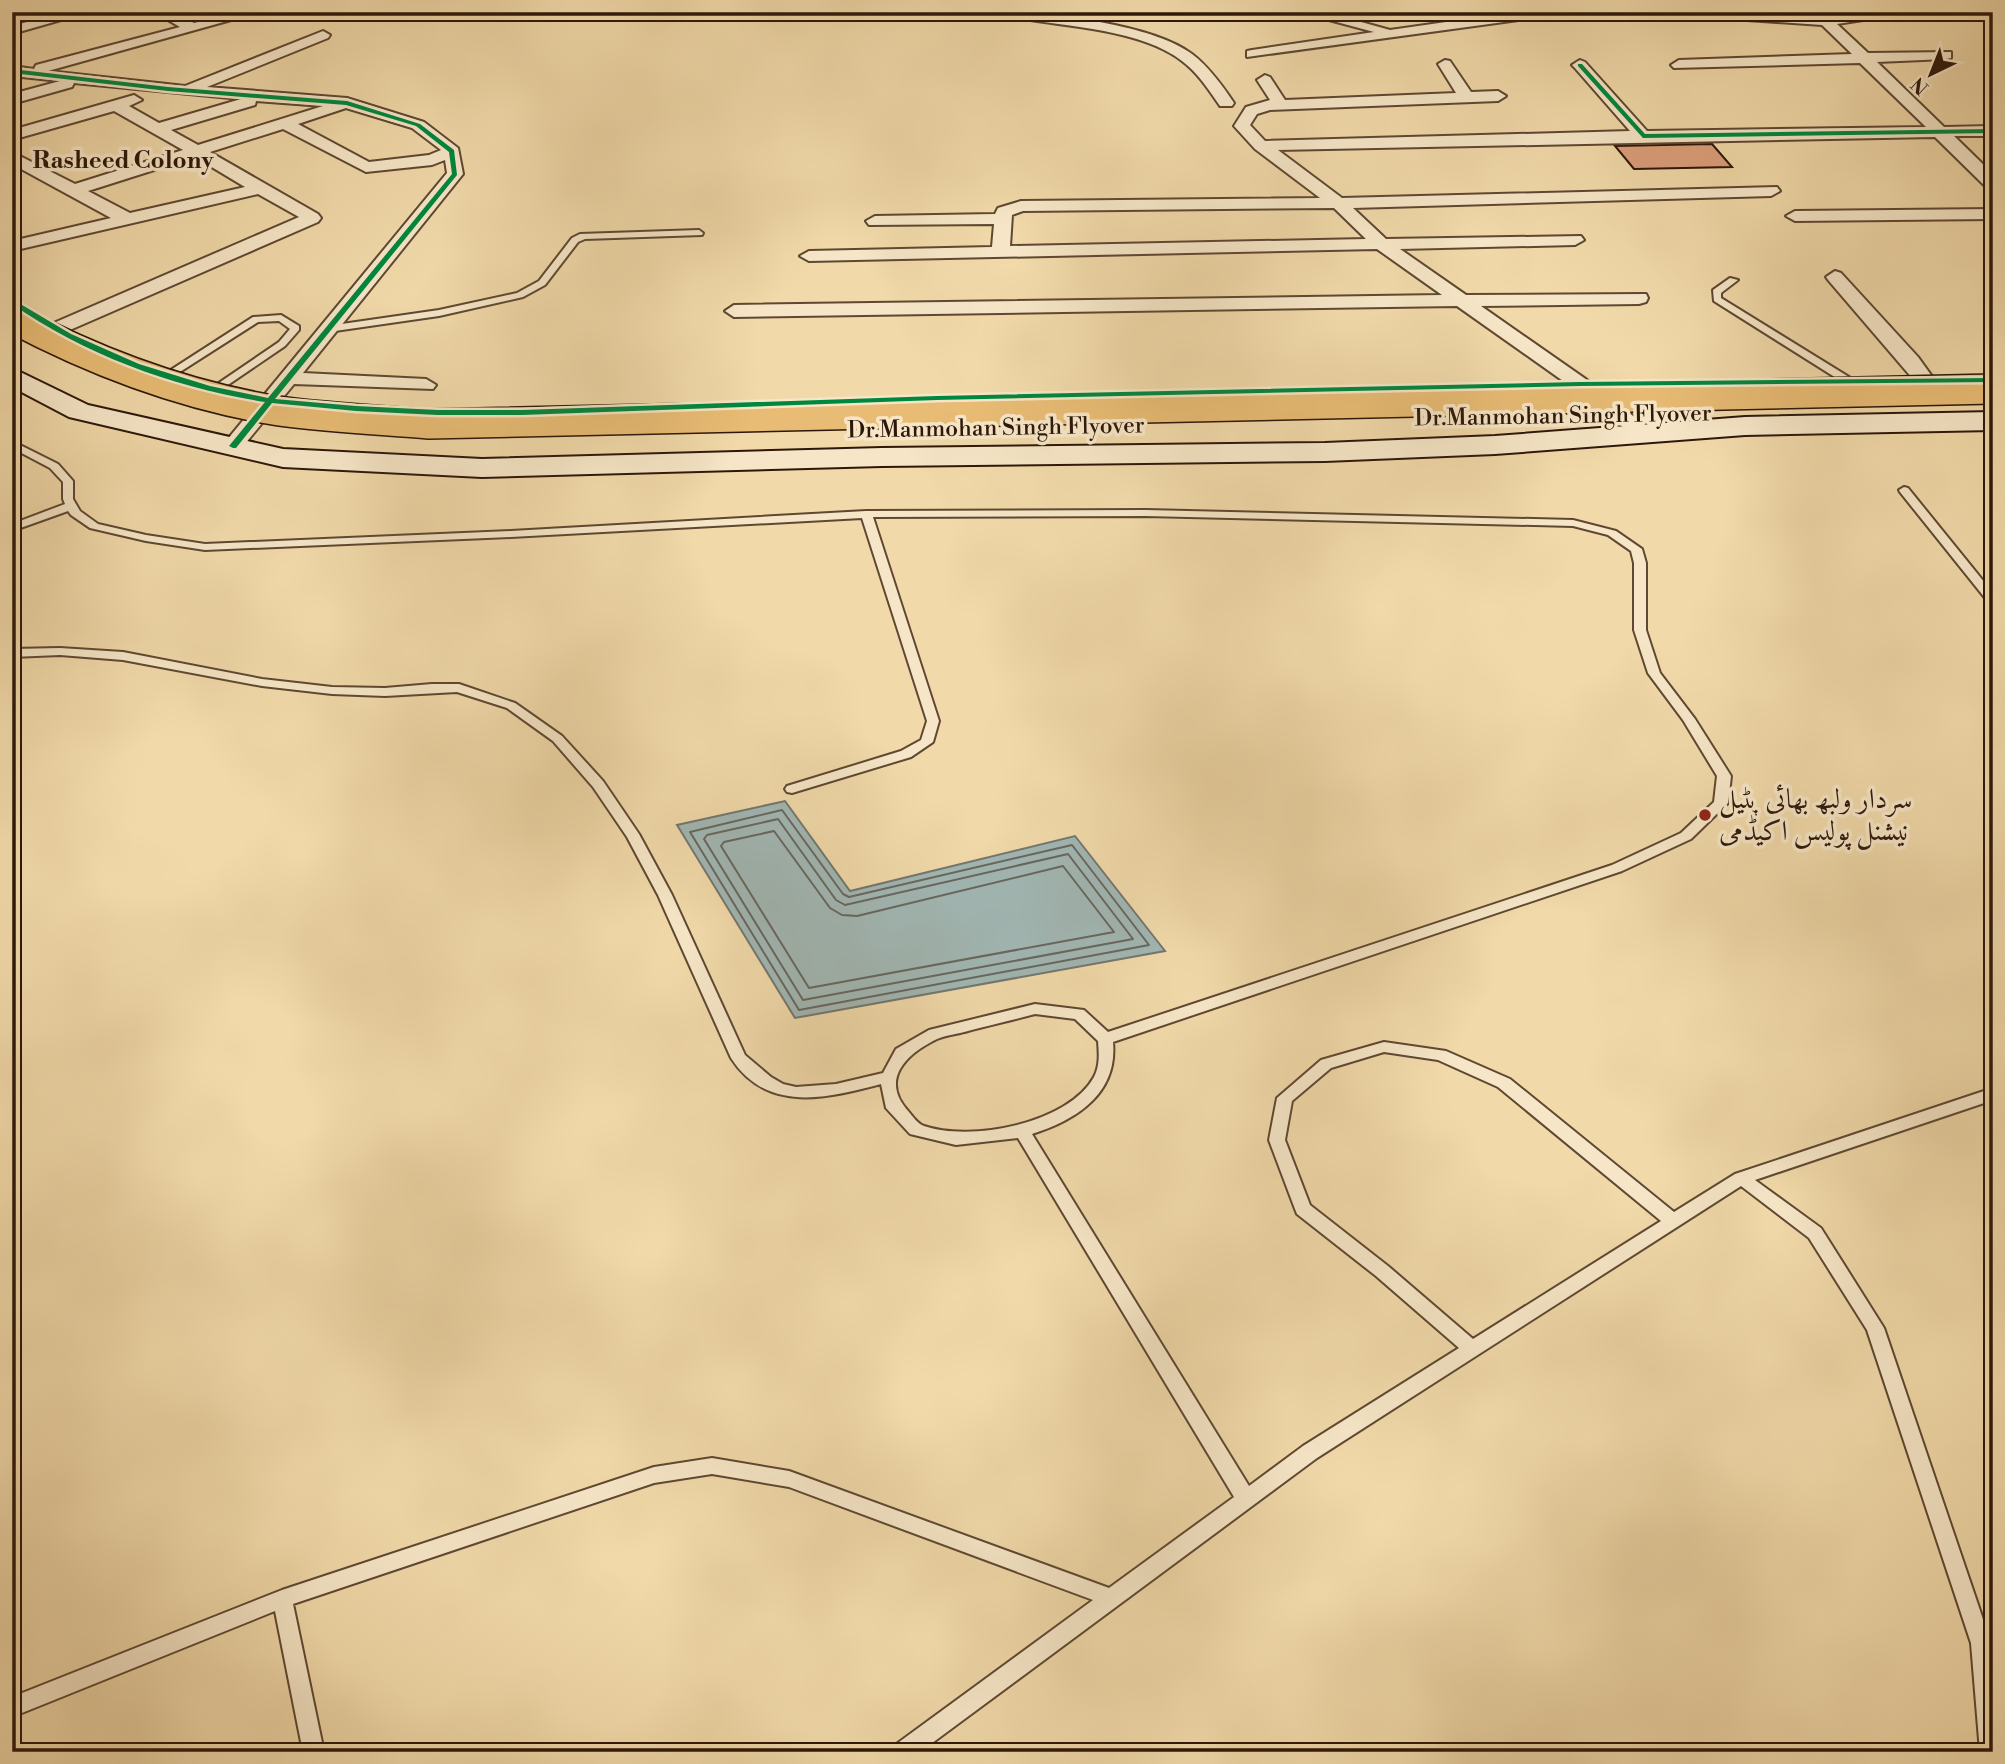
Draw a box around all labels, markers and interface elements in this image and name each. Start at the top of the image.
north arrow [1896,38,1966,108]
text: N [1906,72,1934,100]
district label: Rasheed Colony [32,146,215,176]
street label: Dr.Manmohan Singh Flyover [1414,399,1712,433]
street label: Dr.Manmohan Singh Flyover [847,411,1145,445]
place label: سردار ولبھ بھائی پٹیل نیشنل پولیس اکیڈمی [1719,782,1912,851]
marker: سردار ولبھ بھائی پٹیل نیشنل پولیس اکیڈمی [1697,807,1713,823]

